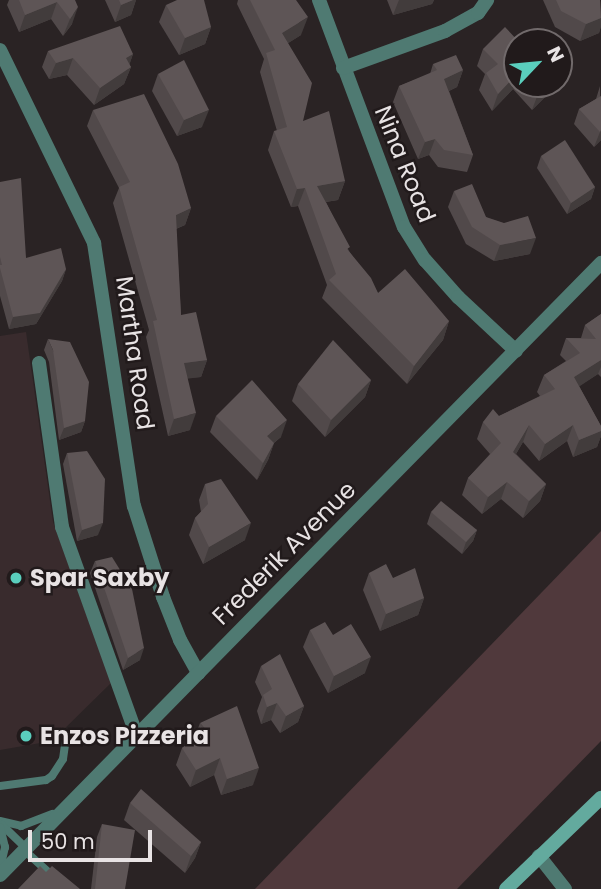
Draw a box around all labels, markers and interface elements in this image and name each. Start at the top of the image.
north arrow [503,28,573,98]
text: N [540,42,571,67]
street label: Nina Road [369,102,441,226]
street label: Martha Road [110,274,160,432]
street label: Frederik Avenue [206,475,362,631]
place label: Spar Saxby [30,564,169,592]
marker: Spar Saxby [8,570,24,586]
place label: Enzos Pizzeria [40,722,209,750]
marker: Enzos Pizzeria [18,728,34,744]
scale bar [32,816,156,860]
text: 50 m [41,827,95,856]

